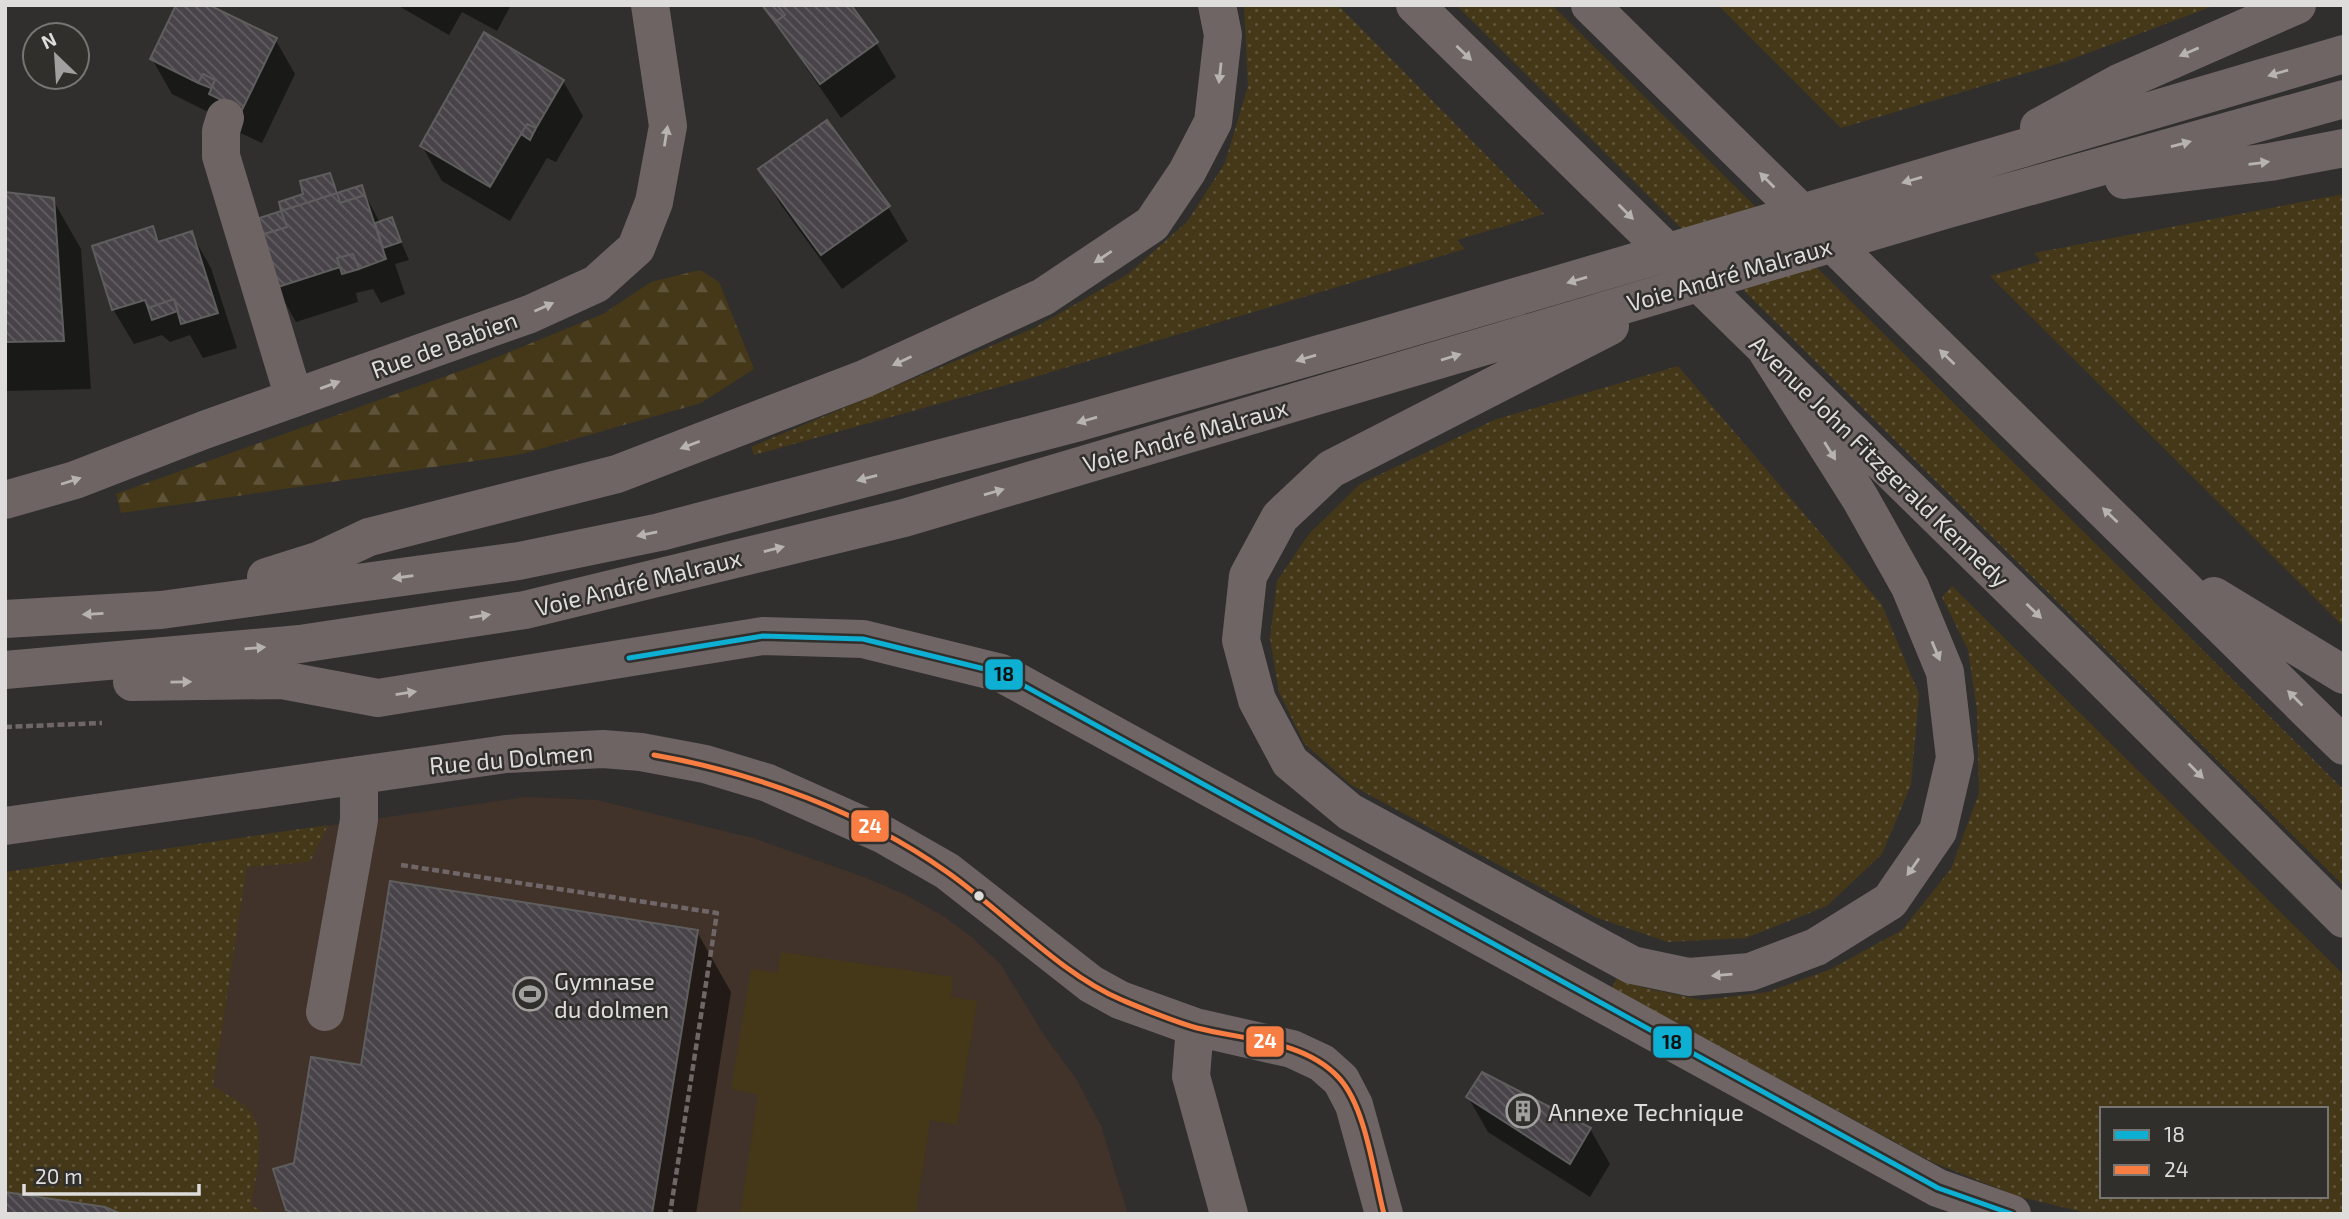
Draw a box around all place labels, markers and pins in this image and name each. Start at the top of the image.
unlabelled marker [972,889,986,903]
place label: Gymnase du dolmen [554,966,669,1023]
sports icon: Gymnase du dolmen [511,975,549,1013]
building icon: Annexe Technique [1504,1092,1542,1130]
place label: Annexe Technique [1548,1097,1744,1126]

